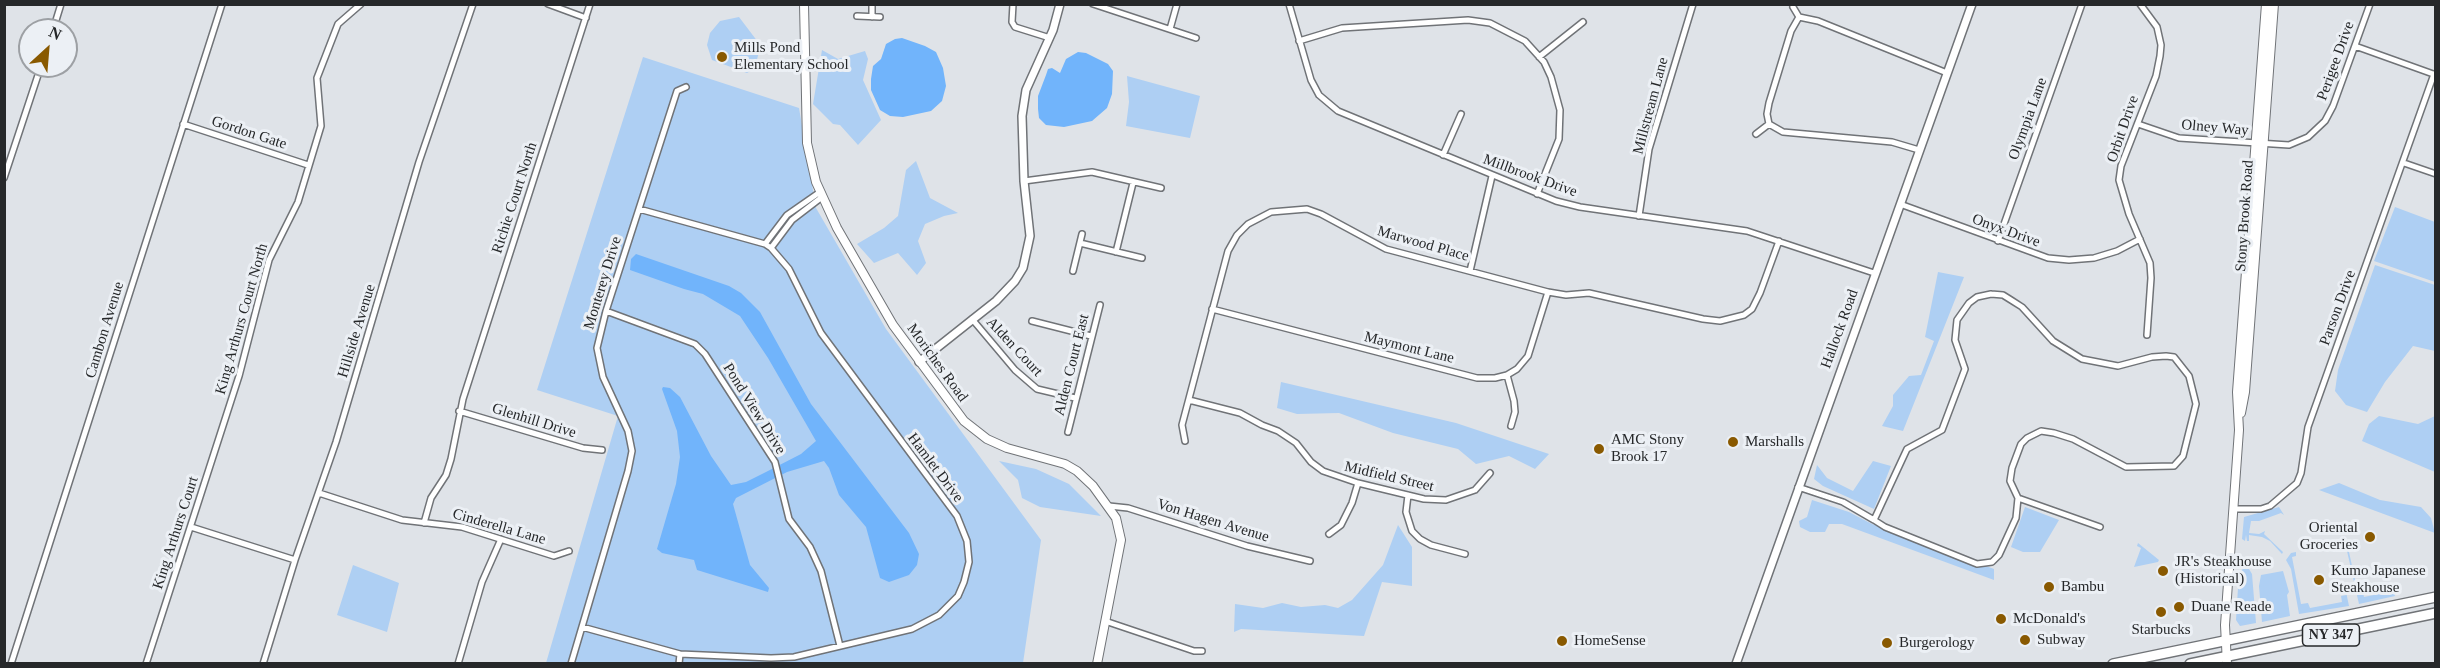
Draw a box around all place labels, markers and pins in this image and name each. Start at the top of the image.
place label: Mills Pond Elementary School [734,39,849,74]
marker: Mills Pond Elementary School [715,50,729,64]
place label: AMC Stony Brook 17 [1611,431,1684,466]
place label: Marshalls [1745,433,1804,451]
marker: Marshalls [1726,435,1740,449]
marker: AMC Stony Brook 17 [1592,442,1606,456]
place label: Oriental Groceries [2300,519,2358,554]
marker: Oriental Groceries [2363,530,2377,544]
place label: JR's Steakhouse (Historical) [2175,553,2271,588]
place label: Kumo Japanese Steakhouse [2331,562,2426,597]
marker: JR's Steakhouse (Historical) [2156,564,2170,578]
marker: Kumo Japanese Steakhouse [2312,573,2326,587]
place label: Bambu [2061,578,2104,596]
marker: Bambu [2042,580,2056,594]
place label: Duane Reade [2191,598,2271,616]
marker: Duane Reade [2172,600,2186,614]
marker: Starbucks [2154,605,2168,619]
place label: McDonald's [2013,610,2086,628]
marker: McDonald's [1994,612,2008,626]
place label: Starbucks [2131,621,2191,639]
place label: Subway [2037,631,2085,649]
place label: HomeSense [1574,632,1646,650]
marker: Subway [2018,633,2032,647]
marker: HomeSense [1555,634,1569,648]
place label: Burgerology [1899,634,1975,652]
marker: Burgerology [1880,636,1894,650]

